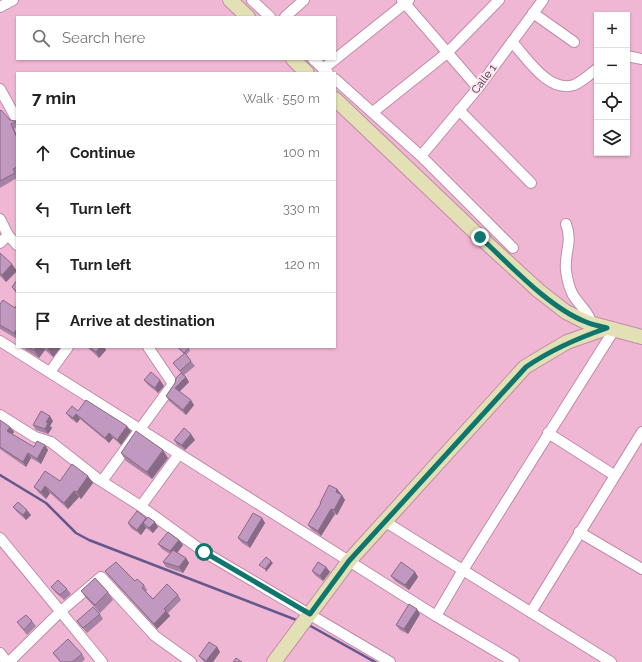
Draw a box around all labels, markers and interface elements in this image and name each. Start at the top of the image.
map controls [594,12,630,156]
button: + [594,12,630,48]
search box [16,16,336,60]
icon: search [30,27,52,49]
text: Search here [62,29,145,47]
button: − [594,48,630,84]
street label: Calle 1 [469,61,499,96]
button: locate [594,84,630,120]
text: 7 min [32,88,76,108]
text: Walk · 550 m [243,91,320,106]
button: layers [594,120,630,156]
icon: ahead [32,142,54,164]
text: Continue [70,144,135,162]
text: 100 m [283,145,320,160]
icon: left [32,198,54,220]
text: Turn left [70,200,131,218]
text: 330 m [283,201,320,216]
route end [471,228,489,246]
icon: left [32,254,54,276]
text: Turn left [70,256,131,274]
text: 120 m [284,257,320,272]
icon: arrive [32,310,54,332]
text: Arrive at destination [70,312,215,330]
route start [195,543,213,561]

